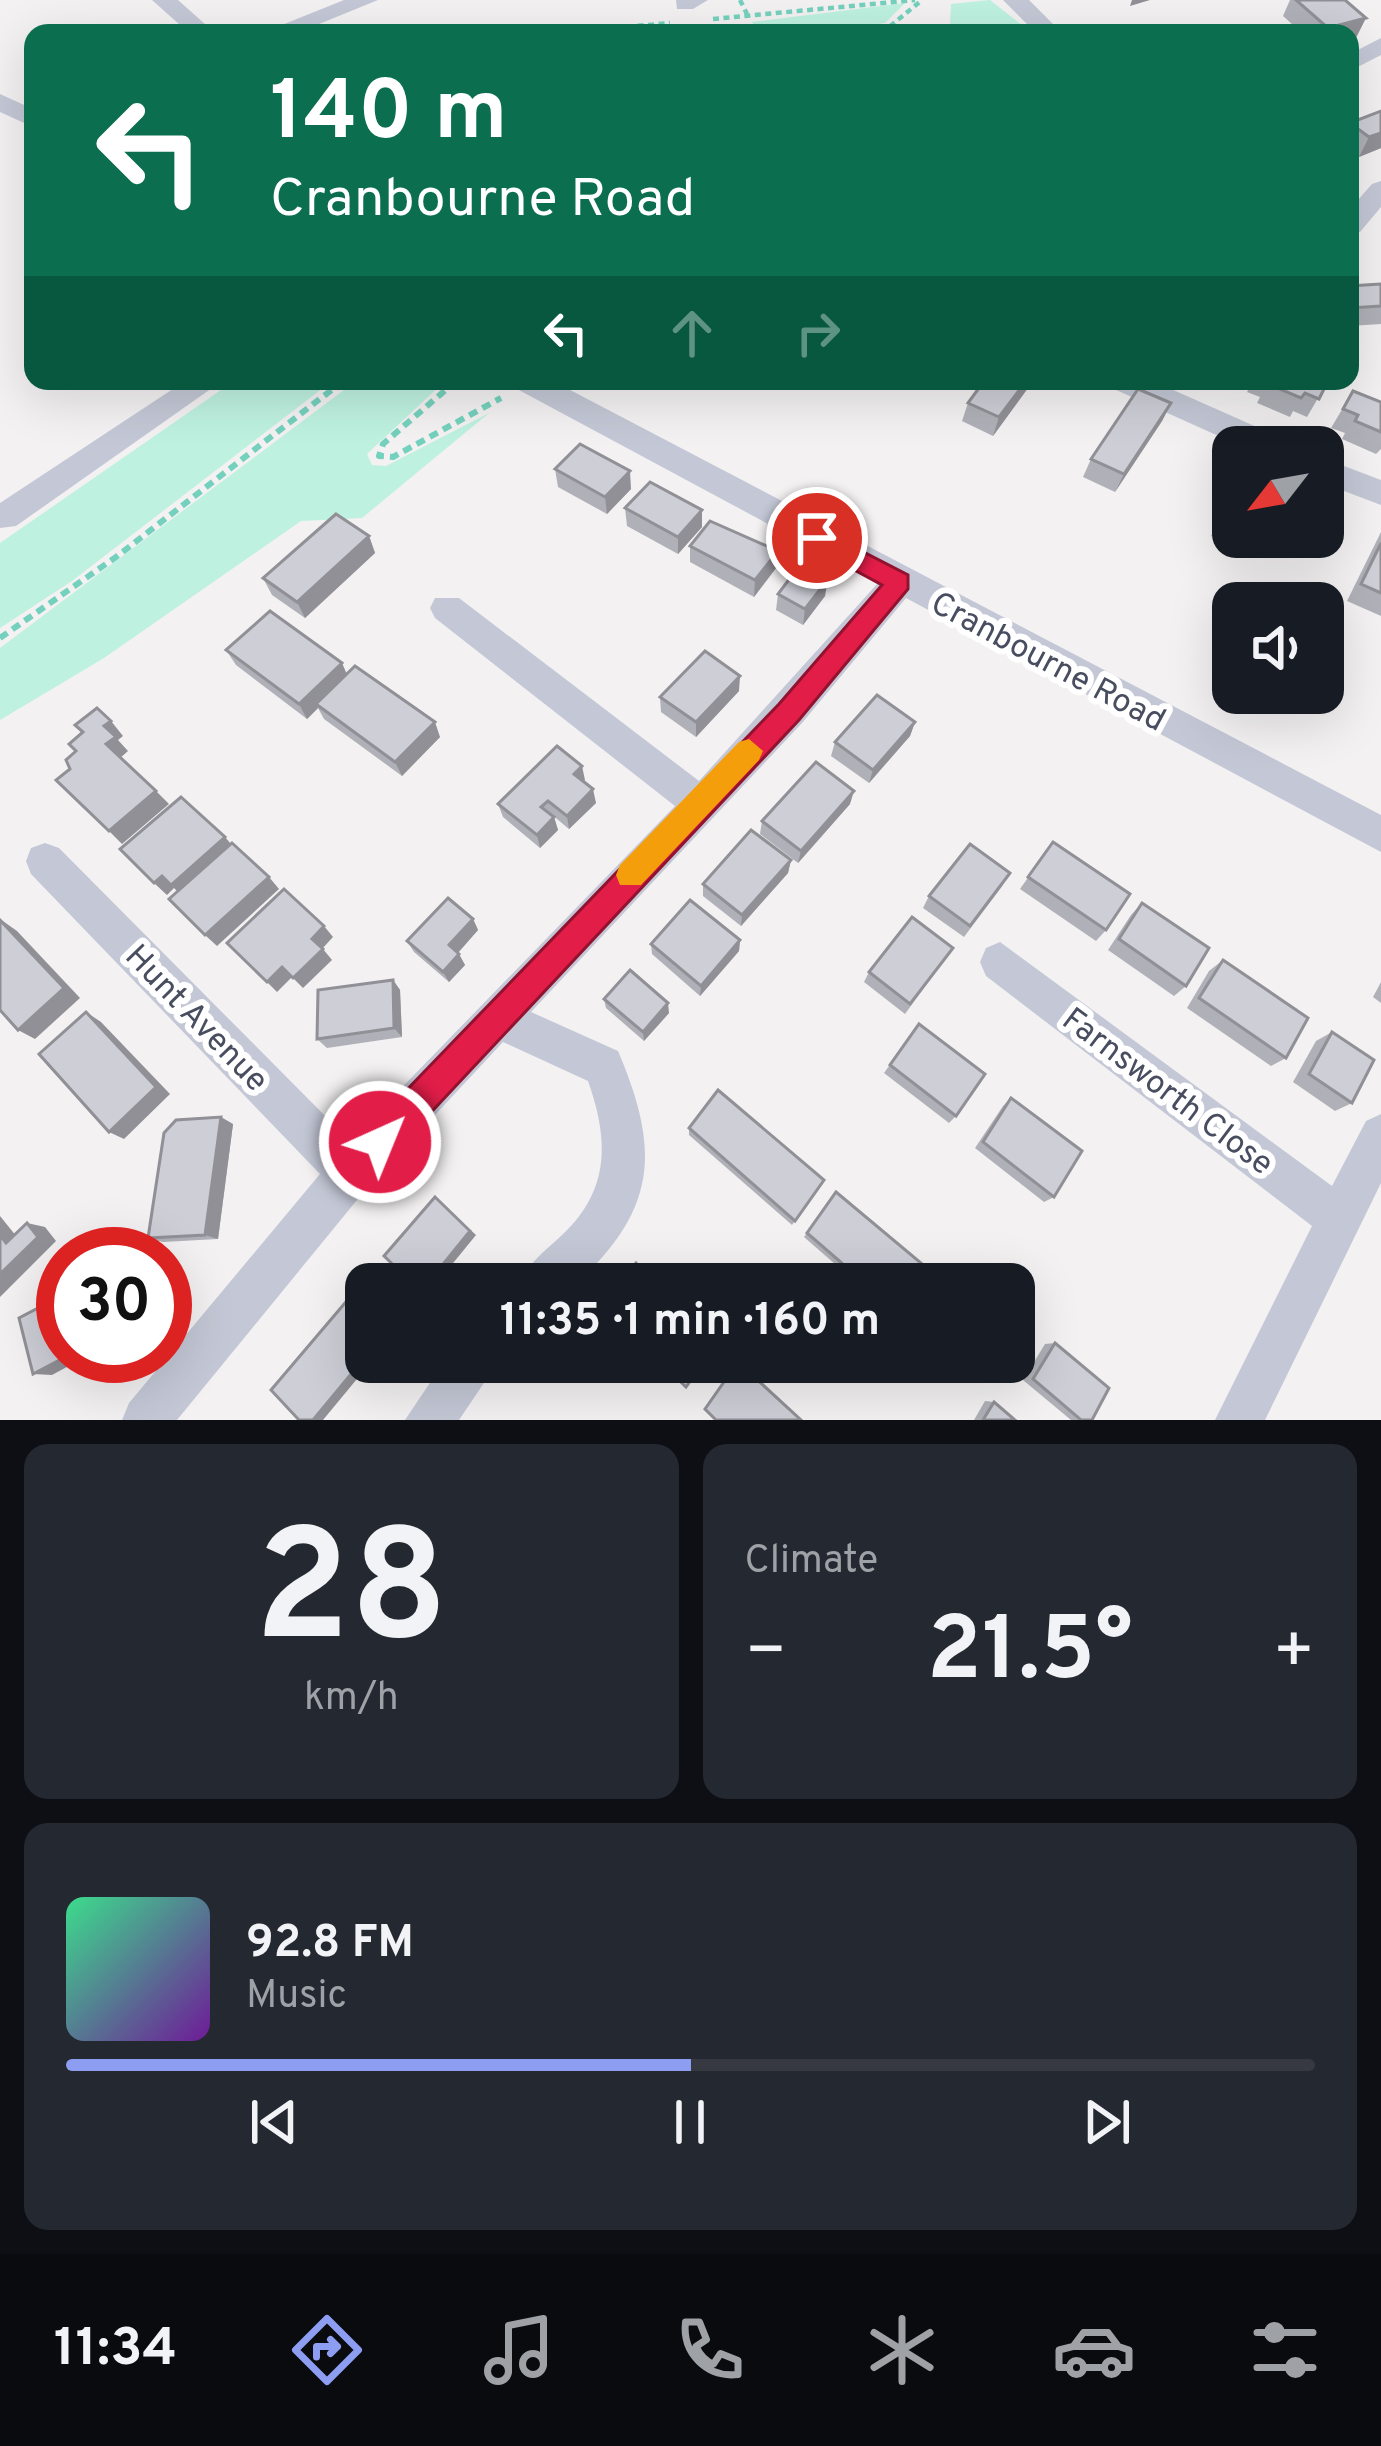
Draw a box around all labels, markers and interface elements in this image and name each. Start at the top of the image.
text: 140 m [270,63,507,169]
icon: left [72,72,228,228]
text: Cranbourne Road [270,167,695,236]
icon: left [533,300,599,366]
icon: ahead [659,300,725,366]
icon: right [785,300,851,366]
north arrow [1212,426,1344,558]
map controls [1212,426,1344,714]
pin [766,487,868,589]
icon: arrive [784,505,850,571]
button: sound [1212,582,1344,714]
street label: Cranbourne Road [923,584,1172,743]
street label: Hunt Avenue [114,937,276,1102]
street label: Farnsworth Close [1052,1000,1281,1186]
position arrow [317,1079,443,1205]
speed limit sign: 30 [36,1227,192,1383]
text: 11:35 · 1 min · 160 m [500,1294,880,1351]
text: 28 [254,1498,448,1696]
text: Climate [745,1538,878,1587]
text: 21.5° [927,1598,1133,1711]
text: − [745,1613,787,1696]
text: + [1272,1613,1315,1696]
text: km/h [304,1675,399,1724]
text: 92.8 FM [246,1916,414,1973]
text: Music [246,1973,347,2022]
icon: previous [241,2089,307,2155]
icon: pause [657,2089,723,2155]
icon: next [1074,2089,1140,2155]
icon: directions [285,2308,369,2392]
icon: music [477,2308,561,2392]
icon: phone [668,2308,752,2392]
icon: climate [860,2308,944,2392]
icon: car [1052,2308,1136,2392]
icon: filters [1243,2308,1327,2392]
text: 11:34 [54,2316,177,2385]

